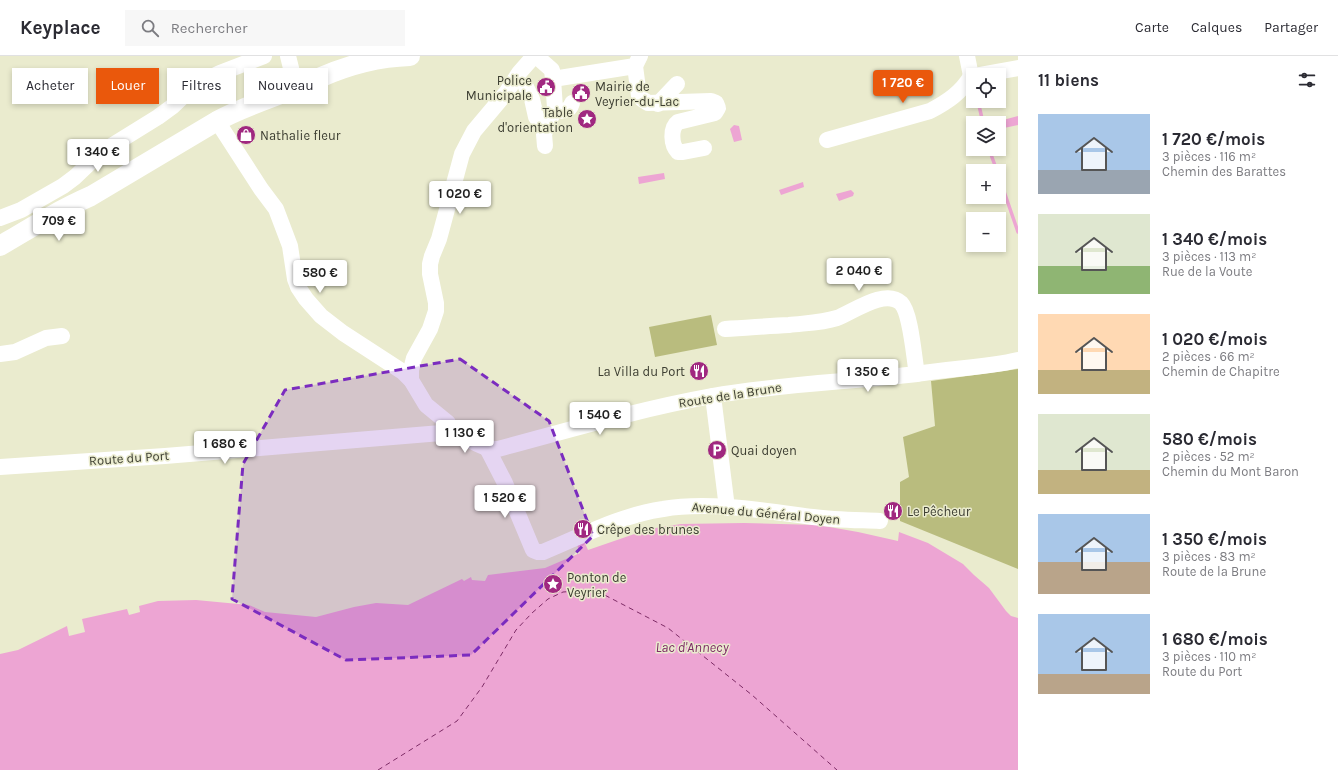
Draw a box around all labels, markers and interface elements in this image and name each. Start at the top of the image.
search box [125,10,405,46]
text: Keyplace [20,17,101,39]
icon: search [139,17,161,39]
text: Rechercher [171,19,247,37]
text: Carte [1135,19,1169,36]
text: Calques [1191,19,1242,36]
text: Partager [1264,19,1318,36]
chip: Acheter [12,68,88,104]
chip: Louer [96,68,159,104]
chip: Filtres [167,68,236,104]
chip: Nouveau [244,68,328,104]
map controls [966,68,1006,252]
button: locate [966,68,1006,108]
icon: filters [1296,69,1318,91]
pin: 1 720 € [866,70,940,104]
text: 11 biens [1038,70,1099,90]
place label: Police Municipale [466,73,532,103]
text: 1 720 € [882,75,924,90]
public building icon: Police Municipale [535,76,557,98]
place label: Mairie de Veyrier-du-Lac [595,79,679,109]
public building icon: Mairie de Veyrier-du-Lac [570,82,592,104]
place label: Table d'orientation [498,105,573,135]
place icon: Table d'orientation [576,108,598,130]
button: layers [966,116,1006,156]
shop icon: Nathalie fleur [235,124,257,146]
place label: Nathalie fleur [260,128,341,143]
text: 1 720 €/mois [1162,129,1265,149]
icon: home [1070,130,1118,178]
pin: 1 340 € [61,139,135,173]
text: 1 340 € [76,144,120,159]
text: 3 pièces · 116 m² [1162,149,1256,164]
button: + [966,164,1006,204]
text: Chemin des Barattes [1162,164,1286,179]
pin: 1 020 € [423,181,497,215]
text: 1 020 € [438,186,482,201]
pin: 709 € [31,208,87,242]
button: − [966,212,1006,252]
text: 709 € [42,213,76,228]
text: 1 340 €/mois [1162,229,1267,249]
icon: home [1070,230,1118,278]
text: 3 pièces · 113 m² [1162,249,1256,264]
pin: 2 040 € [822,258,896,292]
pin: 580 € [292,260,348,294]
text: 2 040 € [836,263,882,278]
text: Rue de la Voute [1162,264,1252,279]
text: 580 € [302,265,338,280]
text: 1 020 €/mois [1162,329,1268,349]
icon: home [1070,330,1118,378]
text: 2 pièces · 66 m² [1162,349,1255,364]
pin: 1 350 € [831,359,905,393]
restaurant icon: La Villa du Port [688,360,710,382]
place label: La Villa du Port [597,364,685,379]
text: 1 350 € [846,364,890,379]
text: Chemin de Chapitre [1162,364,1280,379]
street label: Route de la Brune [677,379,783,411]
pin: 1 540 € [563,402,637,436]
text: 1 540 € [579,407,621,422]
pin: 1 130 € [428,420,502,454]
text: 1 130 € [445,425,485,440]
text: 580 €/mois [1162,429,1257,449]
icon: home [1070,430,1118,478]
pin: 1 680 € [188,431,262,465]
text: 1 680 € [203,436,247,451]
parking icon: Quai doyen [706,439,728,461]
place label: Quai doyen [731,443,797,458]
street label: Route du Port [89,448,170,468]
text: 2 pièces · 52 m² [1162,449,1255,464]
text: Chemin du Mont Baron [1162,464,1299,479]
pin: 1 520 € [468,485,542,519]
text: 1 520 € [483,490,527,505]
street label: Avenue du Général Doyen [691,499,841,527]
restaurant icon: Le Pêcheur [882,500,904,522]
place label: Le Pêcheur [907,504,971,519]
restaurant icon: Crêpe des brunes [572,518,594,540]
place label: Crêpe des brunes [597,522,700,537]
text: 1 350 €/mois [1162,529,1267,549]
icon: home [1070,530,1118,578]
text: 3 pièces · 83 m² [1162,549,1256,564]
text: Route de la Brune [1162,564,1266,579]
place label: Ponton de Veyrier [567,570,627,600]
place icon: Ponton de Veyrier [542,573,564,595]
text: 1 680 €/mois [1162,629,1268,649]
icon: home [1070,630,1118,678]
water label: Lac d'Annecy [655,639,729,656]
text: 3 pièces · 110 m² [1162,649,1256,664]
text: Route du Port [1162,664,1242,679]

